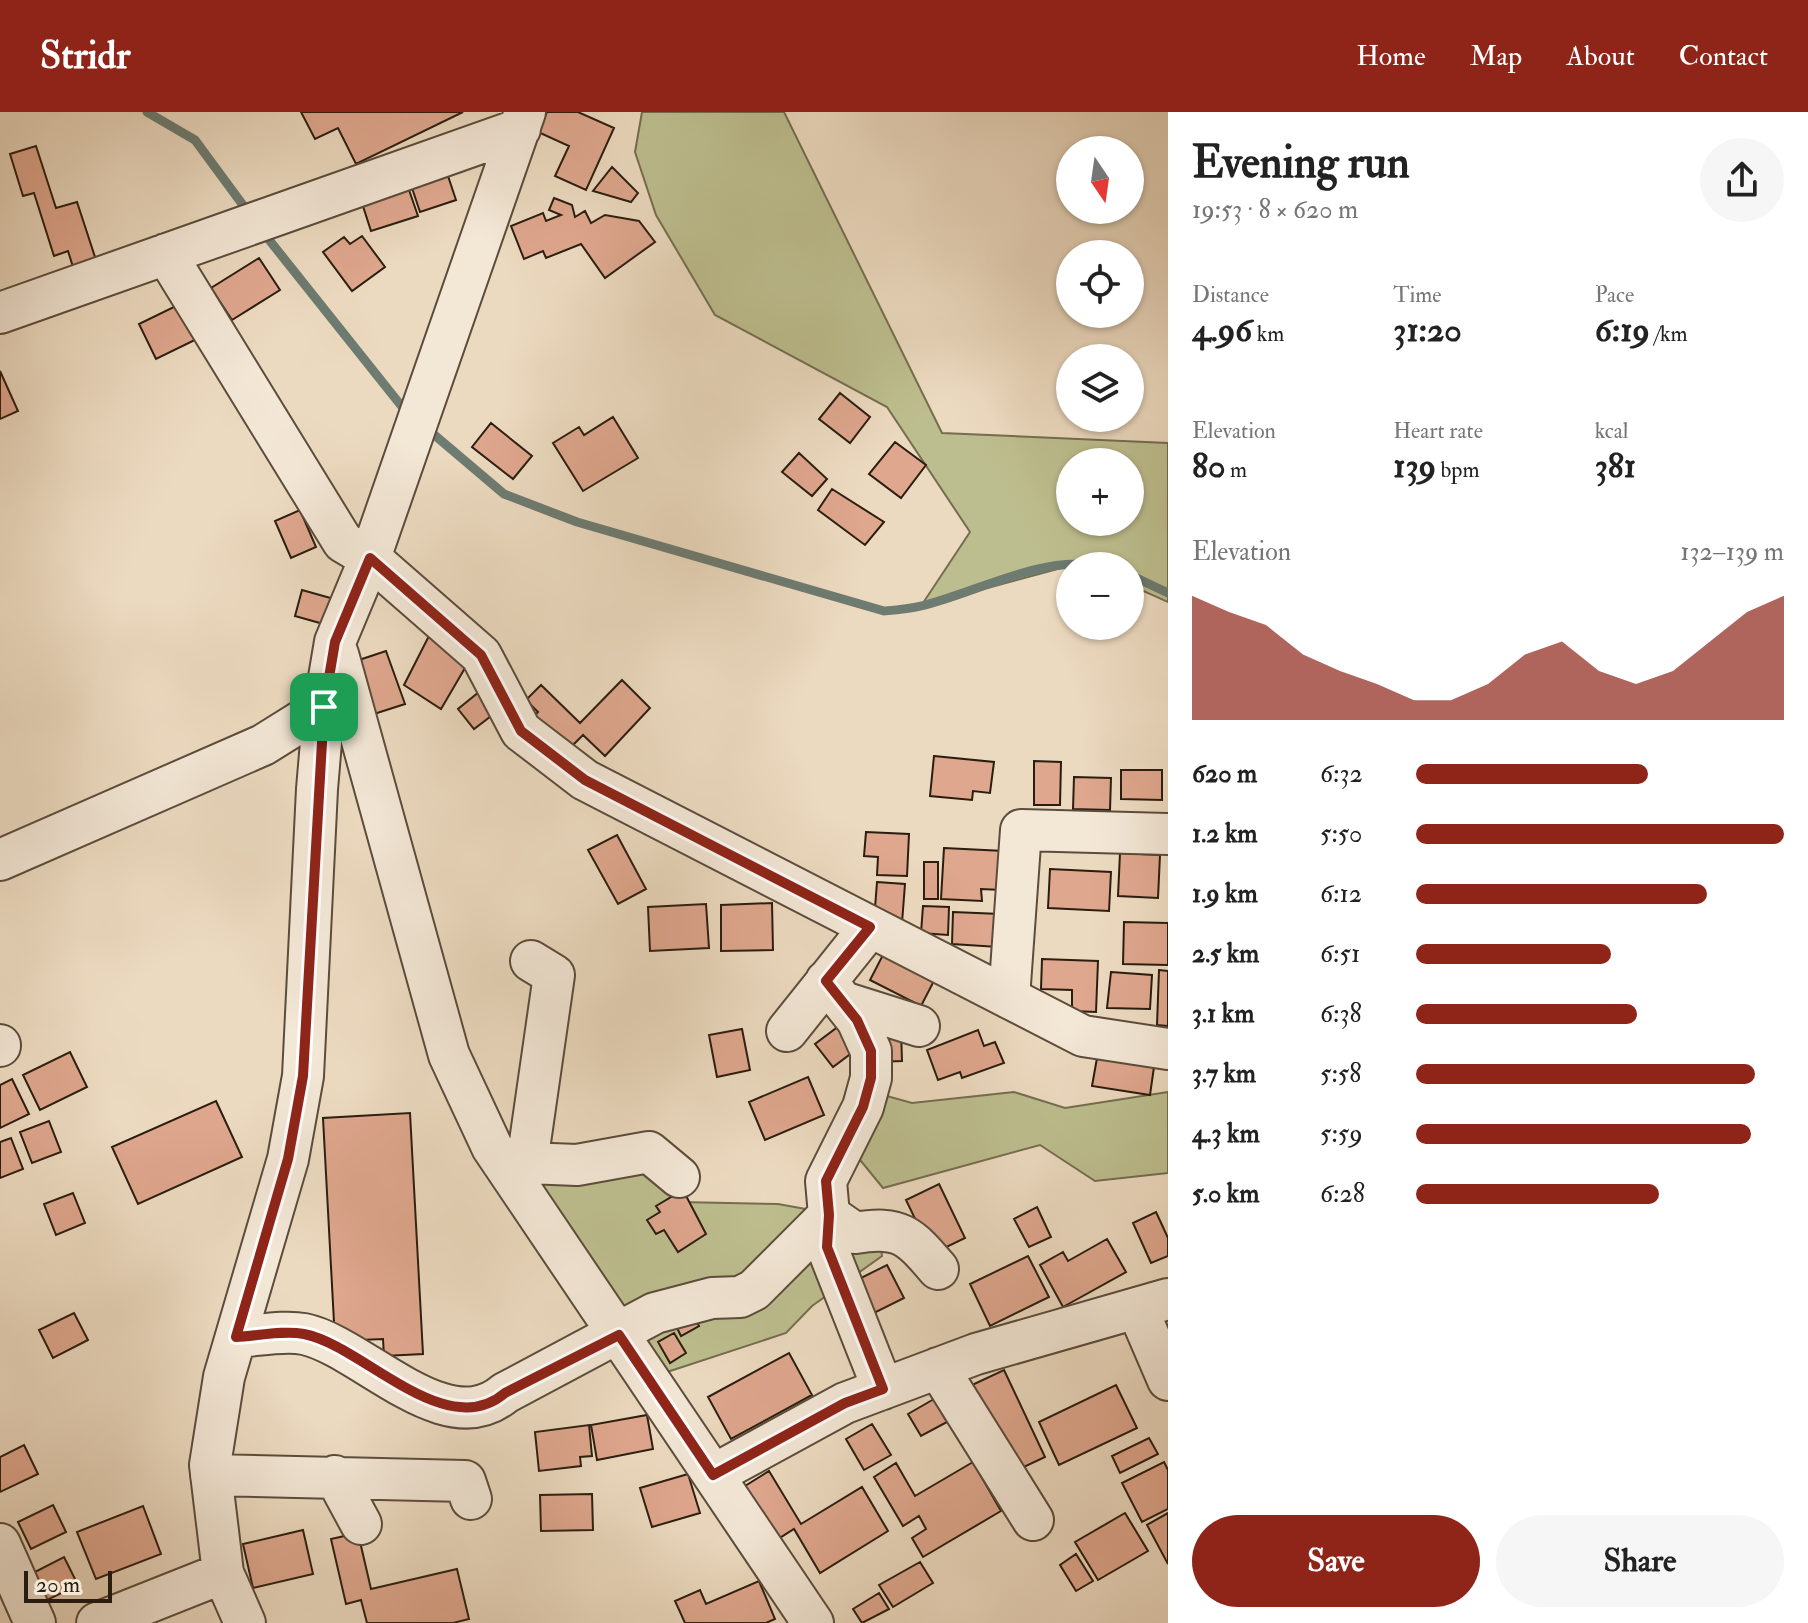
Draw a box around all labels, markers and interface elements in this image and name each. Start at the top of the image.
text: Stridr [40,32,130,80]
text: Home [1356,39,1426,74]
text: Map [1470,39,1522,74]
text: About [1566,39,1635,74]
text: Contact [1679,39,1768,74]
north arrow [1056,136,1144,224]
map controls [1056,136,1144,640]
text: Evening run [1192,136,1410,191]
button: share [1700,138,1784,222]
text: 19:53 · 8 × 620 m [1192,194,1358,226]
button: locate [1056,240,1144,328]
text: Distance [1192,281,1269,309]
text: Time [1393,281,1441,309]
text: Pace [1595,281,1634,309]
text: 4.96 [1192,309,1252,352]
text: 31:20 [1393,309,1462,352]
text: 6:19 [1595,309,1650,352]
text: km [1252,320,1284,348]
text: /km [1650,320,1688,348]
button: layers [1056,344,1144,432]
text: Elevation [1192,417,1276,445]
text: Heart rate [1393,417,1483,445]
text: kcal [1595,417,1628,445]
text: 80 [1192,445,1225,488]
text: 139 [1393,445,1436,488]
text: 381 [1595,445,1636,488]
button: + [1056,448,1144,536]
text: m [1225,456,1247,484]
text: bpm [1436,456,1480,484]
text: Elevation [1192,536,1291,568]
text: 132–139 m [1680,536,1784,568]
button: − [1056,552,1144,640]
pin [290,673,358,741]
icon: arrive [302,685,346,729]
text: 620 m [1192,758,1257,790]
text: 6:32 [1320,758,1363,790]
text: 1.2 km [1192,818,1258,850]
text: 5:50 [1320,818,1362,850]
text: 1.9 km [1192,878,1258,910]
text: 6:12 [1320,878,1362,910]
text: 2.5 km [1192,938,1259,970]
text: 6:51 [1320,938,1360,970]
text: 3.1 km [1192,998,1254,1030]
text: 6:38 [1320,998,1362,1030]
text: 3.7 km [1192,1058,1256,1090]
text: 5:58 [1320,1058,1362,1090]
text: 4.3 km [1192,1118,1260,1150]
text: 5:59 [1320,1118,1363,1150]
text: 5.0 km [1192,1178,1259,1210]
text: 6:28 [1320,1178,1365,1210]
button: Save [1192,1515,1480,1607]
button: Share [1496,1515,1784,1607]
scale bar [24,1567,112,1603]
text: 20 m [36,1571,80,1599]

